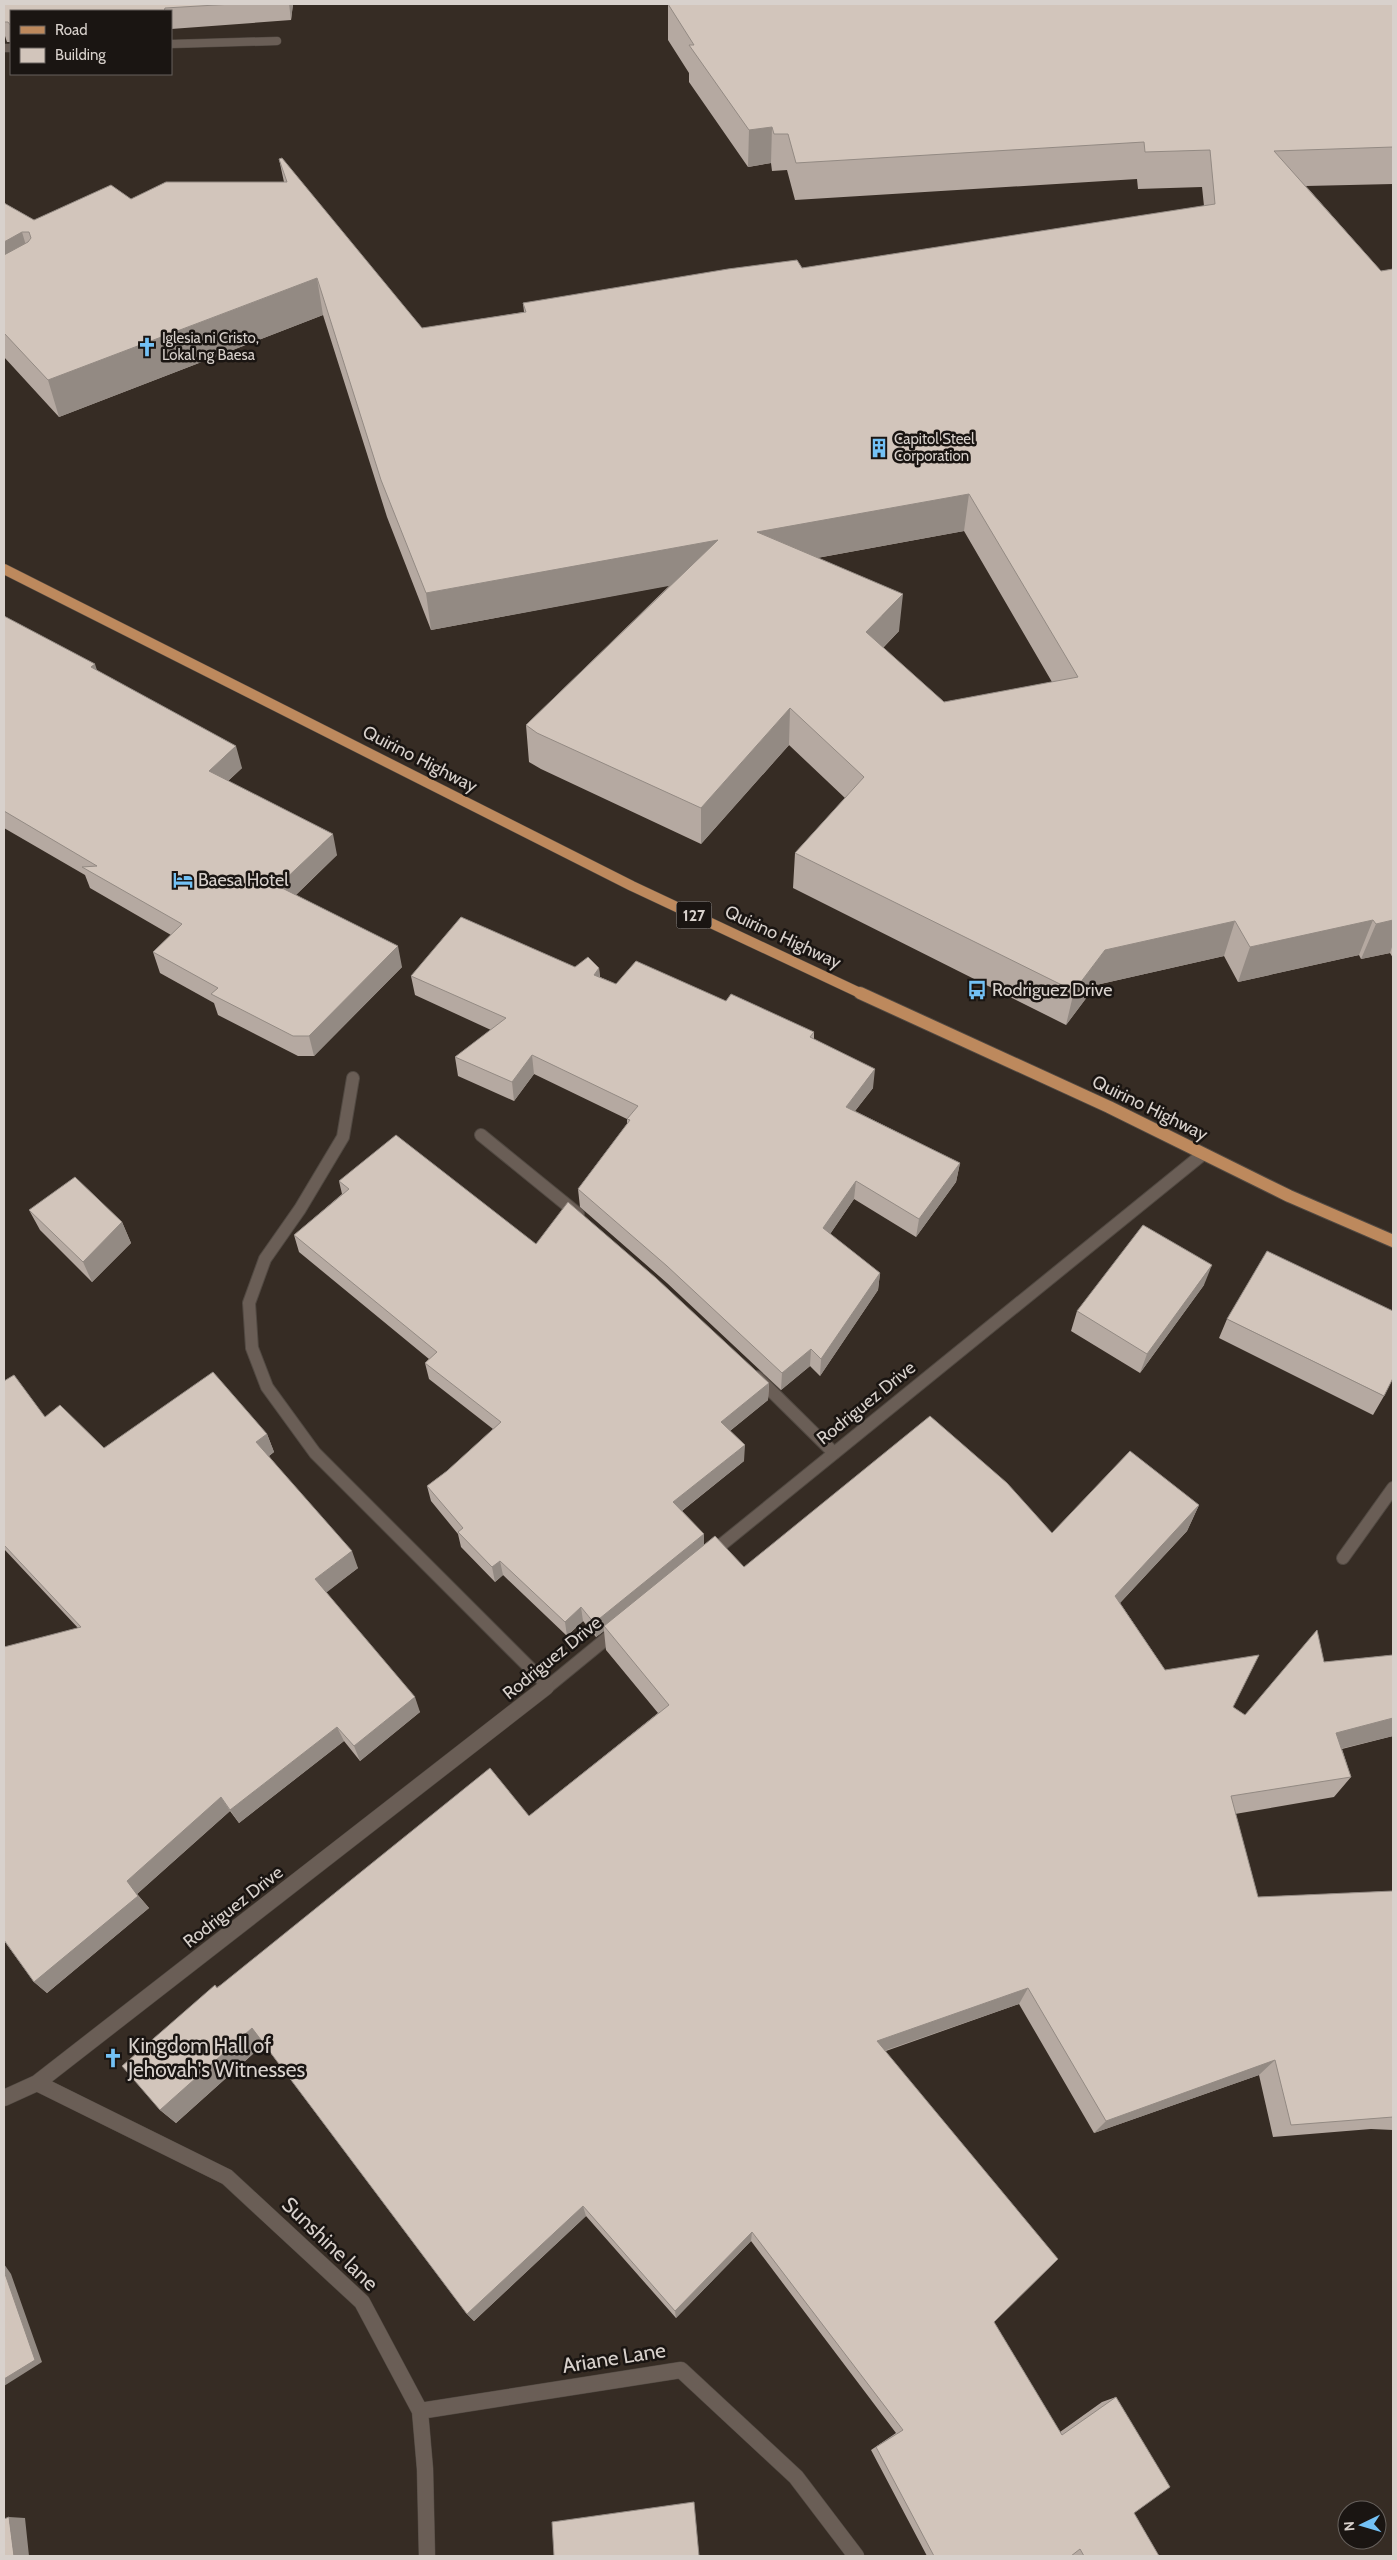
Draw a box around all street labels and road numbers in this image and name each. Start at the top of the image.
street label: Quirino Highway [359,721,481,797]
street label: Quirino Highway [721,900,845,974]
road number: 127 [676,902,712,928]
street label: Quirino Highway [1089,1071,1211,1145]
street label: Rodriguez Drive [812,1357,920,1449]
street label: Rodriguez Drive [498,1612,606,1704]
street label: Rodriguez Drive [179,1861,287,1953]
street label: Sunshine lane [277,2192,384,2296]
street label: Ariane Lane [560,2337,668,2378]

